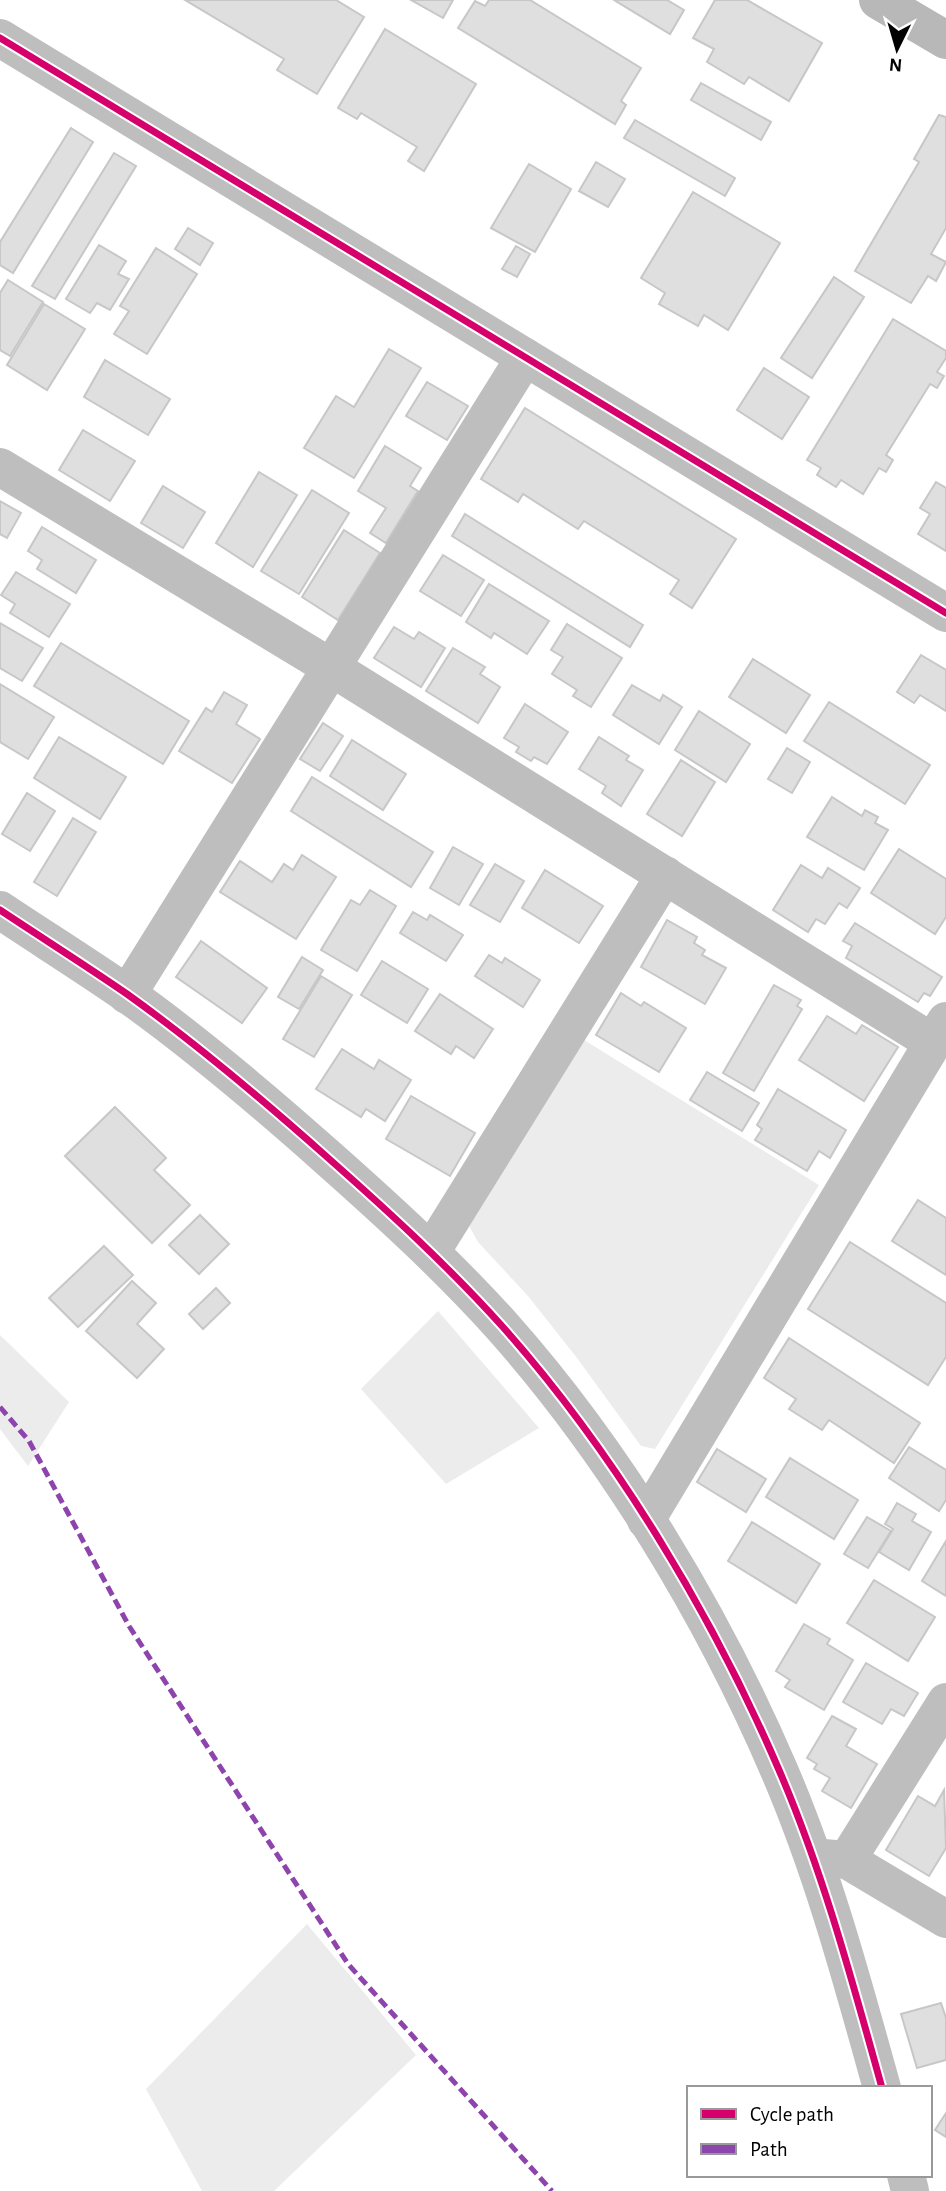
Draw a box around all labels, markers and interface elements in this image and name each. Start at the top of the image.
north arrow [862,14,932,84]
text: N [888,54,903,74]
legend [687,2086,932,2177]
text: Cycle path [750,2104,834,2125]
text: Path [750,2139,788,2160]

